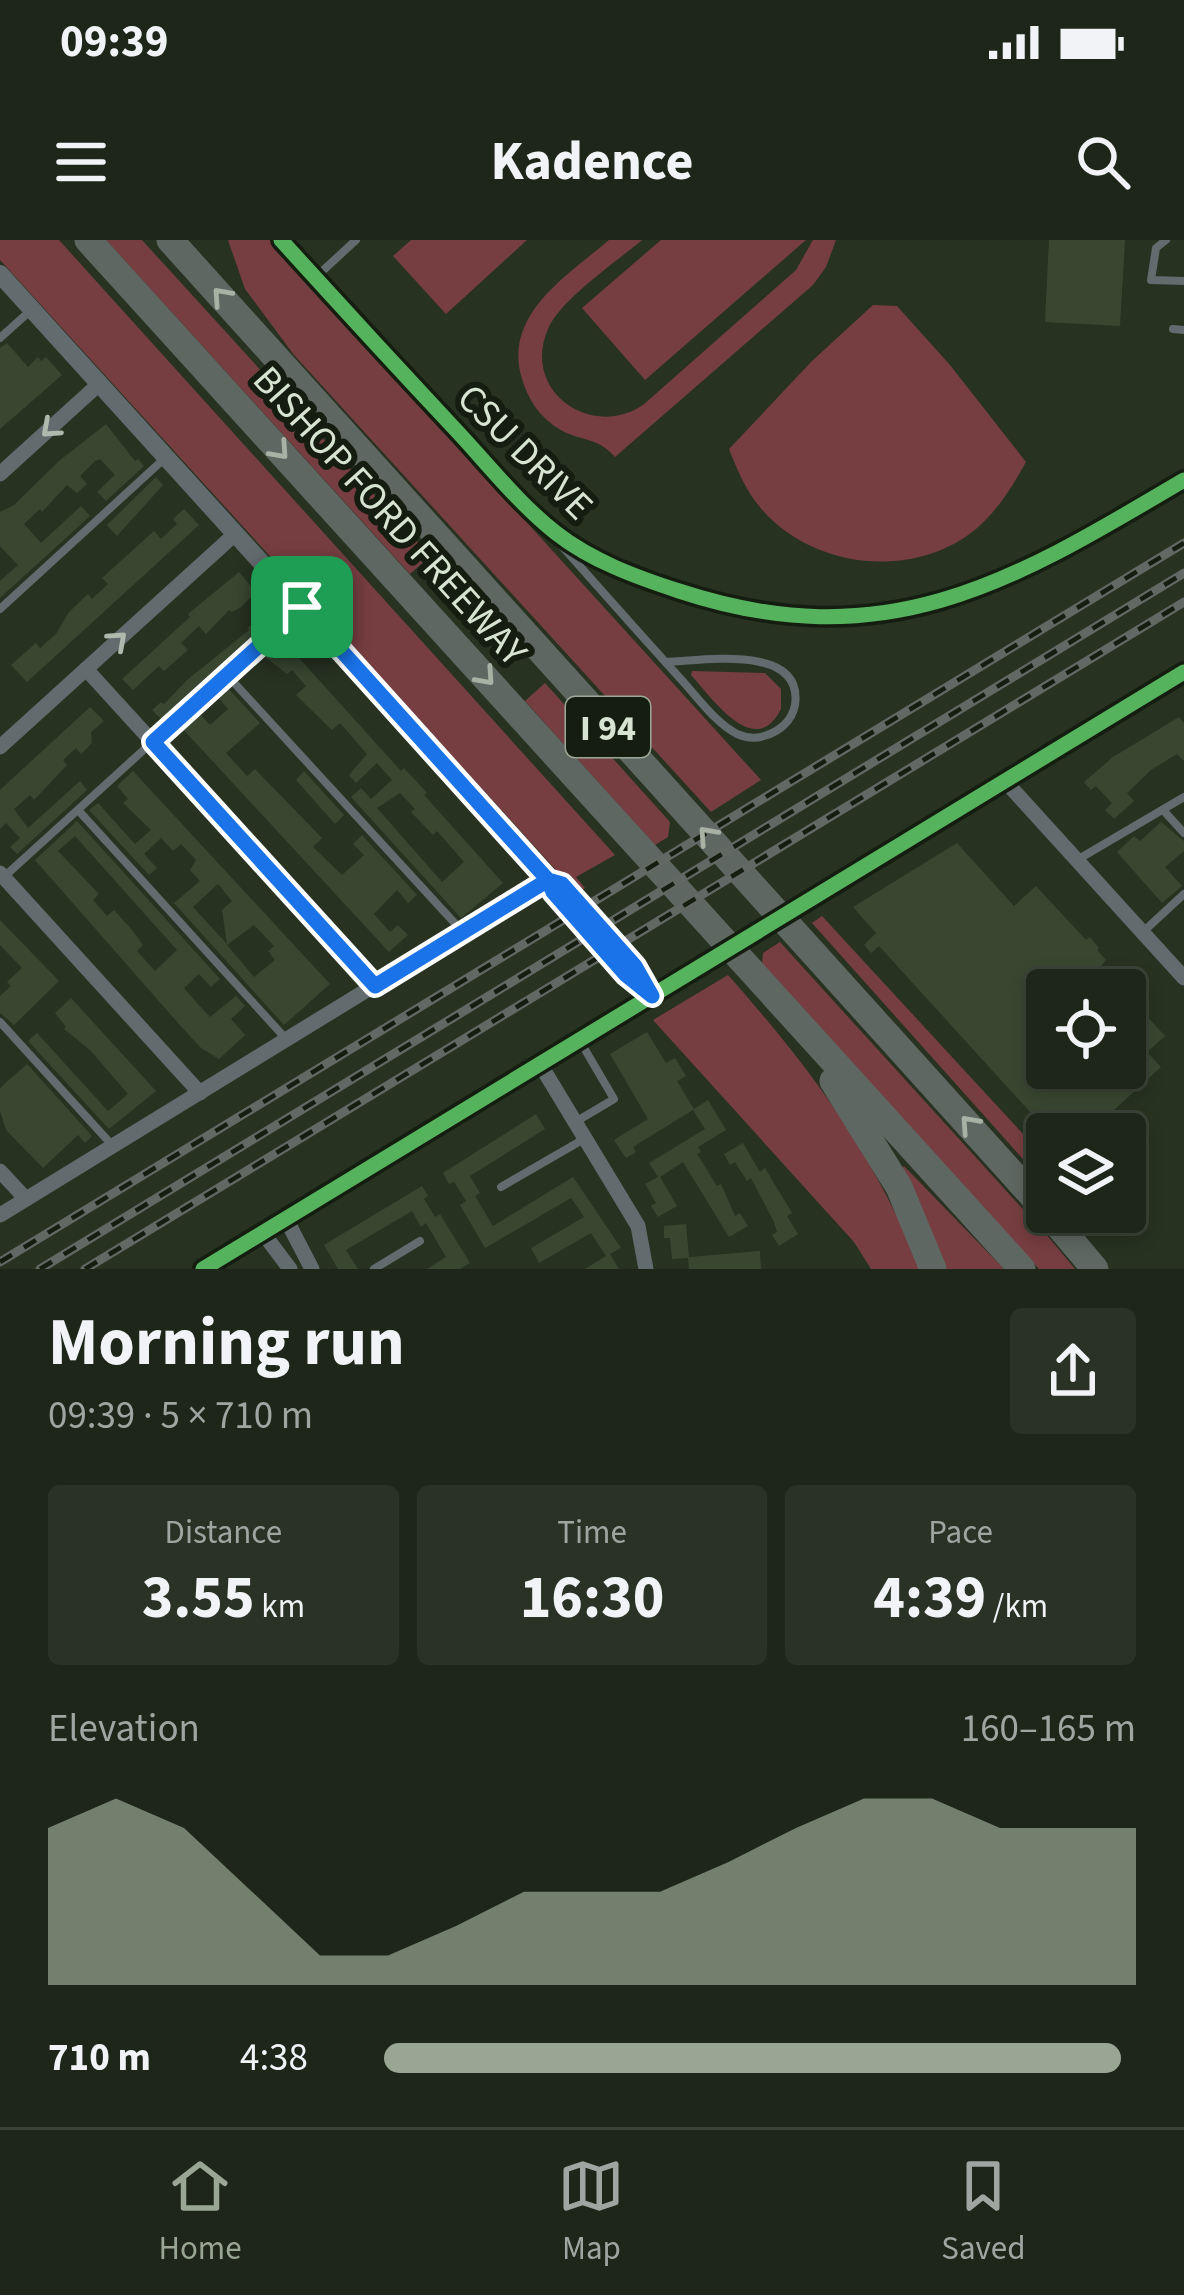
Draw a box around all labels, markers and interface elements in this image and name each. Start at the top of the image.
text: 09:39 [60,10,169,74]
text: Kadence [490,124,694,201]
icon: menu [48,129,114,195]
icon: search [1070,129,1136,195]
one-way arrow [214,289,235,310]
street label: BISHOP FORD FREEWAY [239,354,540,679]
street label: CSU DRIVE [444,372,605,533]
one-way arrow [42,415,63,436]
one-way arrow [266,437,287,458]
pin [251,556,353,658]
icon: arrive [269,574,335,640]
one-way arrow [104,633,125,654]
one-way arrow [472,664,493,685]
road number: I 94 [566,697,650,757]
one-way arrow [700,828,721,849]
map controls [1026,969,1146,1233]
button: locate [1026,969,1146,1089]
button: layers [1026,1113,1146,1233]
one-way arrow [962,1117,983,1138]
text: Morning run [48,1296,405,1390]
button: share [1010,1308,1136,1434]
text: 09:39 · 5 × 710 m [48,1388,313,1444]
text: Distance [165,1509,282,1556]
text: Time [557,1509,627,1556]
text: Pace [928,1509,993,1556]
text: 3.55 [142,1556,255,1641]
text: 16:30 [520,1556,664,1641]
text: 4:39 [873,1556,986,1641]
text: km [255,1583,305,1630]
text: /km [986,1583,1048,1630]
text: Elevation [48,1701,200,1757]
text: 160–165 m [961,1701,1136,1757]
text: 710 m [48,2030,151,2086]
text: 4:38 [240,2030,308,2086]
tab: Home [158,2153,242,2272]
tab: Map [558,2153,624,2272]
tab: Saved [941,2153,1026,2272]

